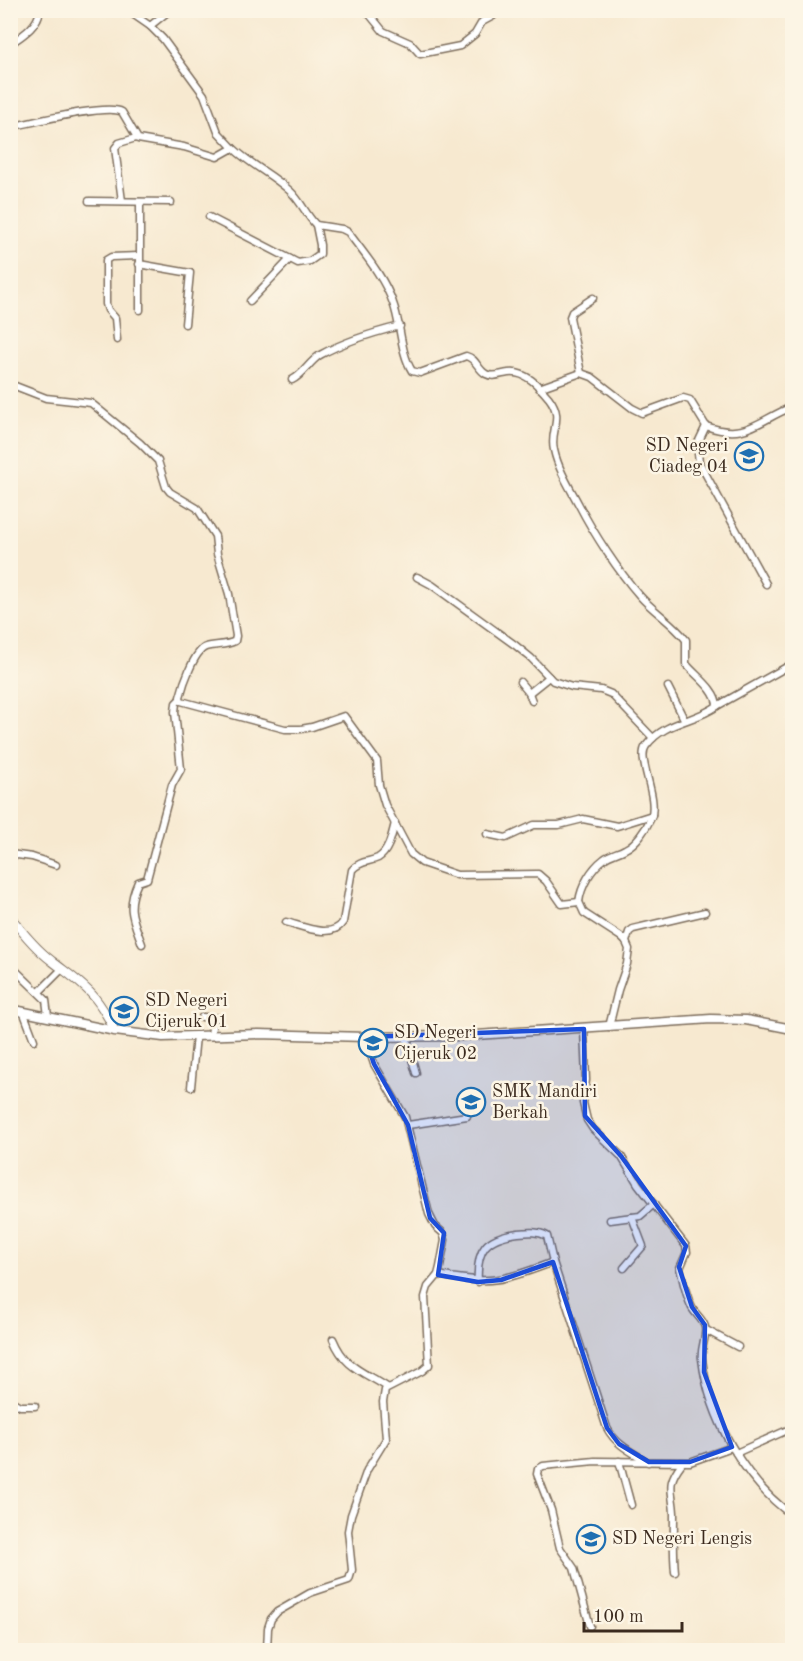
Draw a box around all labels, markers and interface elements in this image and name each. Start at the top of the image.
place label: SD Negeri Ciadeg 04 [645,437,728,476]
school or university icon: SD Negeri Ciadeg 04 [733,440,765,472]
place label: SD Negeri Cijeruk 01 [145,992,228,1031]
school or university icon: SD Negeri Cijeruk 01 [108,995,140,1027]
place label: SD Negeri Cijeruk 02 [394,1024,477,1063]
school or university icon: SD Negeri Cijeruk 02 [357,1027,389,1059]
place label: SMK Mandiri Berkah [492,1083,597,1122]
school or university icon: SMK Mandiri Berkah [455,1086,487,1118]
school or university icon: SD Negeri Lengis [575,1523,607,1555]
place label: SD Negeri Lengis [612,1530,752,1548]
scale bar [584,1595,682,1633]
text: 100 m [593,1608,644,1626]

